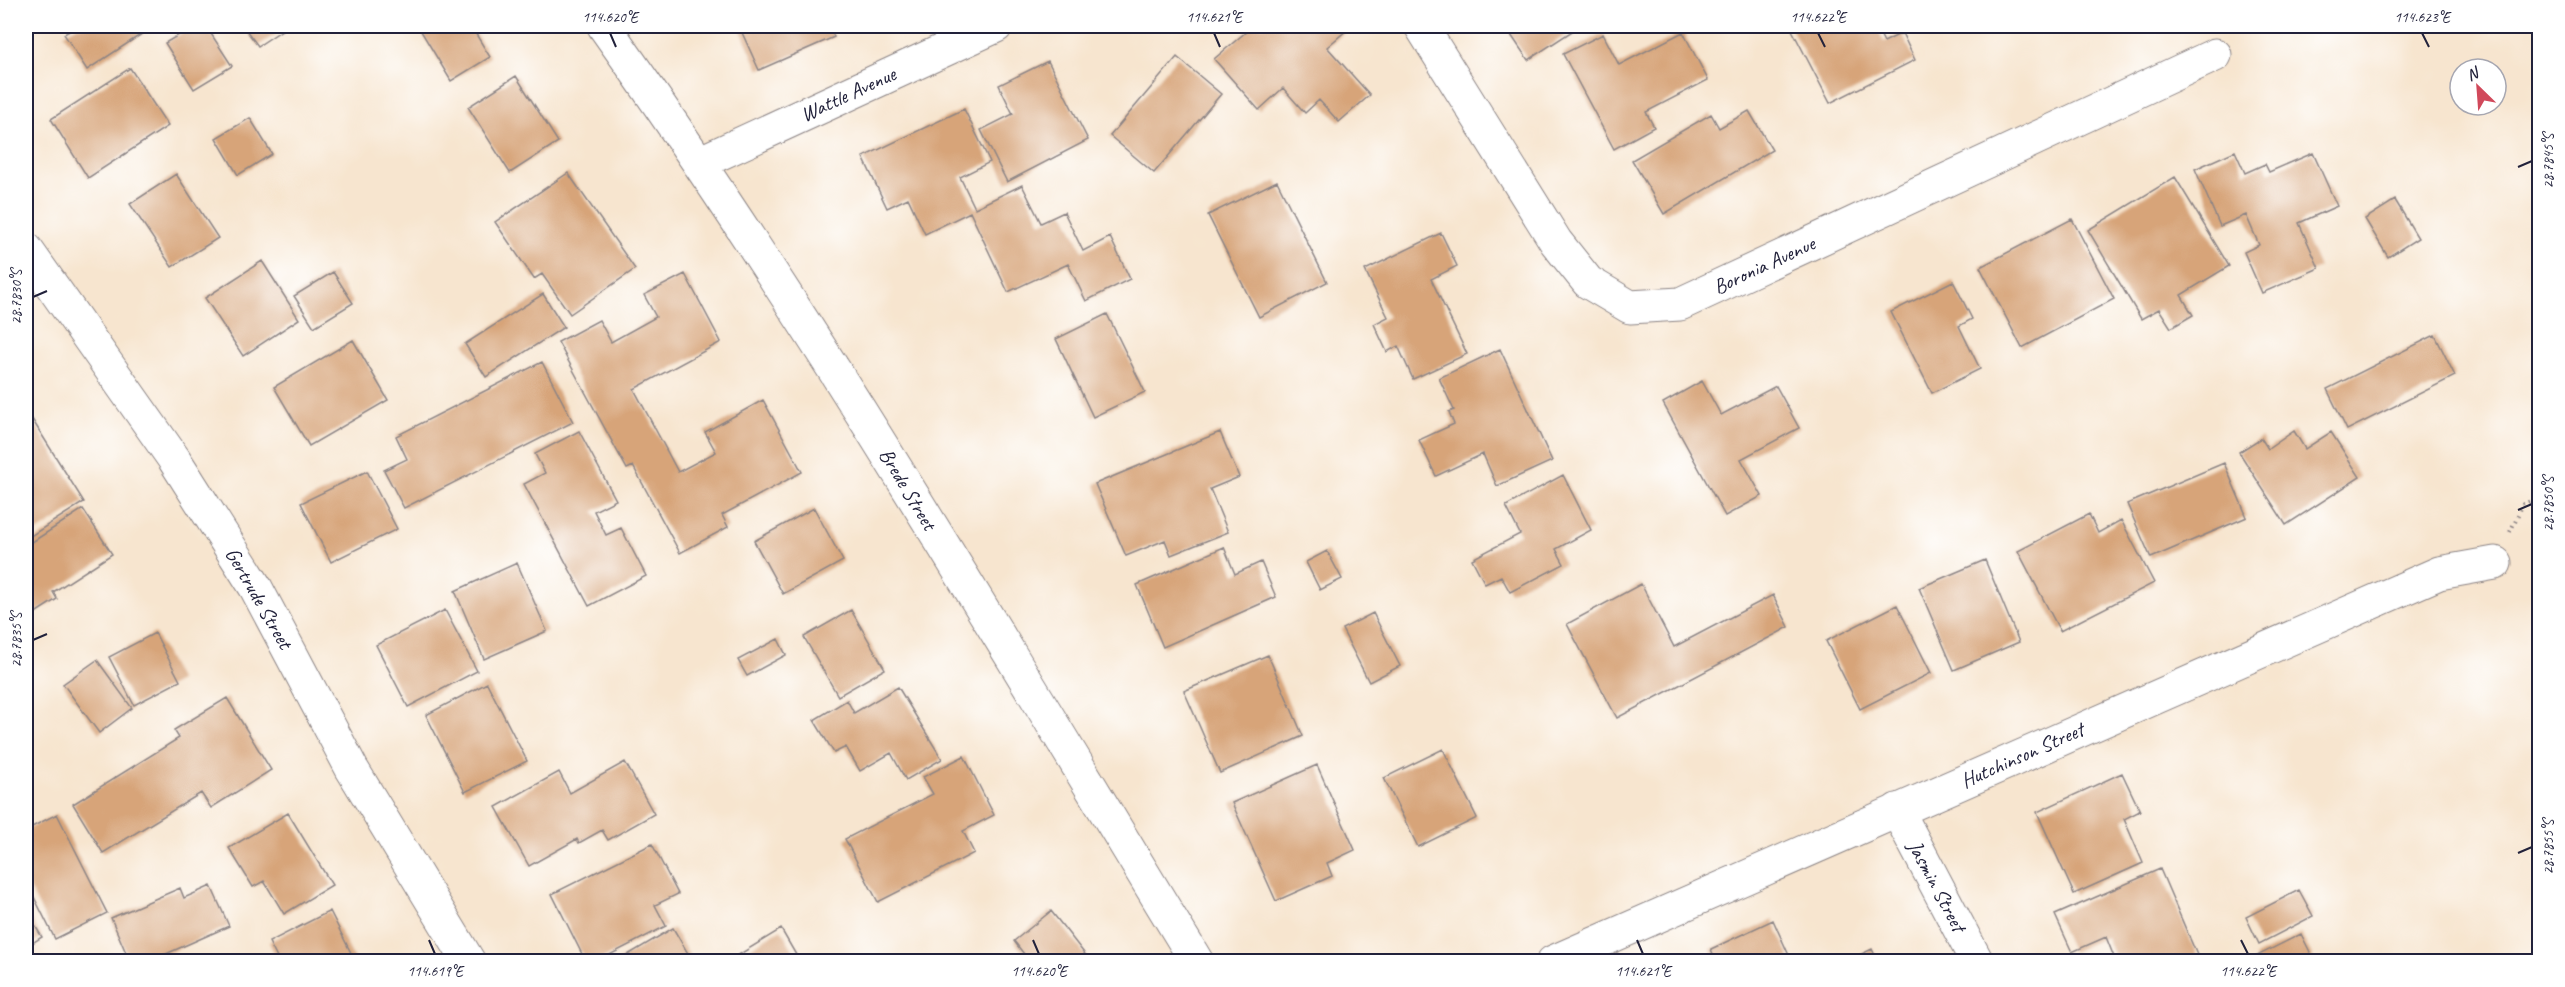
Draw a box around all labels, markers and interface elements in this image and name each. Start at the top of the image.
text: 114.620°E [582,8,640,27]
text: 114.621°E [1186,8,1244,27]
text: 114.622°E [1790,8,1848,27]
text: 114.623°E [2394,8,2452,27]
north arrow [2448,57,2508,117]
street label: Wattle Avenue [796,60,901,127]
text: N [2463,62,2484,85]
text: 28.7845°S [2539,131,2558,189]
street label: Boronia Avenue [1709,229,1821,300]
text: 28.7830°S [7,267,26,325]
street label: Brede Street [873,443,944,536]
text: 28.7850°S [2539,474,2558,532]
street label: Gertrude Street [220,543,299,655]
text: 28.7835°S [7,610,26,668]
street label: Hutchinson Street [1957,715,2090,794]
text: 28.7855°S [2539,817,2558,875]
street label: Jasmin Street [1902,835,1973,939]
text: 114.619°E [407,962,465,981]
text: 114.620°E [1011,962,1069,981]
text: 114.621°E [1615,962,1673,981]
text: 114.622°E [2220,962,2278,981]

